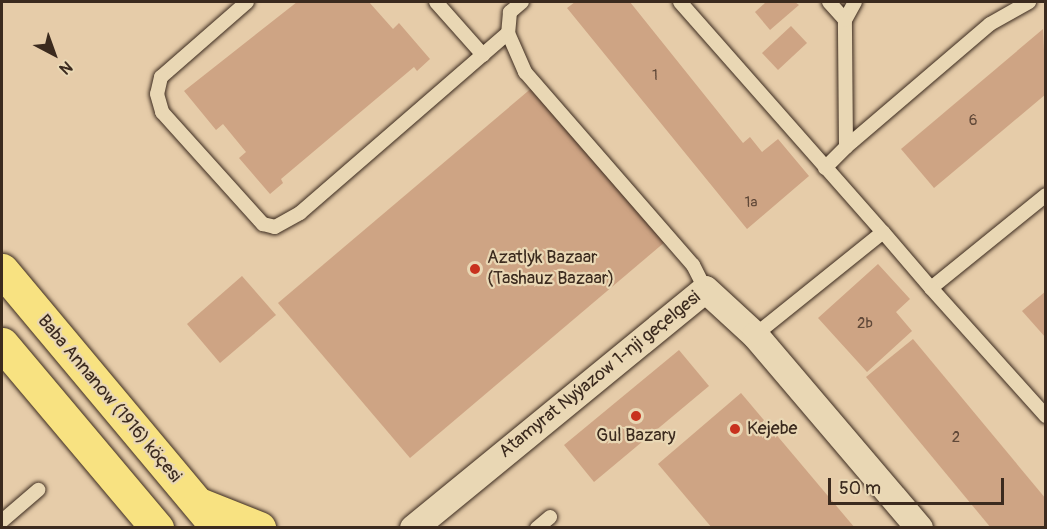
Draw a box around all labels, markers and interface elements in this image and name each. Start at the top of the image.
north arrow [24,24,84,84]
text: N [55,56,76,79]
house number: 1 [652,67,658,85]
house number: 6 [969,112,977,130]
house number: 1a [745,194,757,212]
place label: Azatlyk Bazaar (Tashauz Bazaar) [487,248,614,290]
marker: Azatlyk Bazaar (Tashauz Bazaar) [468,262,482,276]
street label: Atamyrat Nyýazow 1-nji geçelgesi [495,287,705,463]
street label: Baba Annanow (1916) köçesi [33,311,185,487]
house number: 2b [857,315,873,333]
marker: Gul Bazary [629,409,643,423]
place label: Kejebe [747,418,797,440]
marker: Kejebe [728,422,742,436]
place label: Gul Bazary [596,425,676,447]
house number: 2 [952,429,960,447]
scale bar [831,466,1006,504]
text: 50 m [839,477,881,500]

